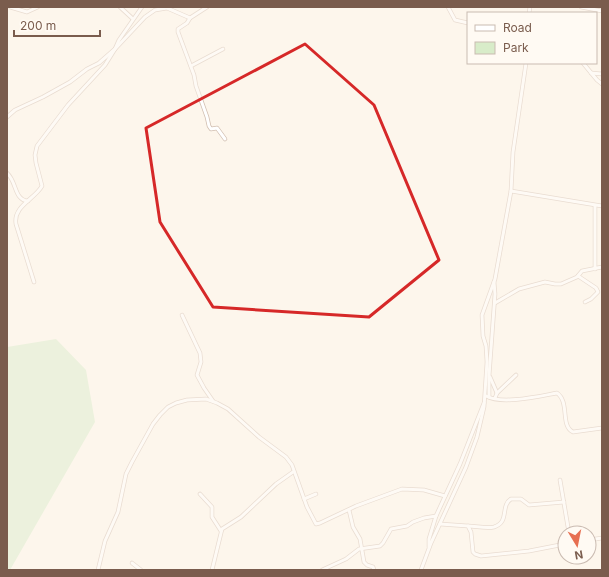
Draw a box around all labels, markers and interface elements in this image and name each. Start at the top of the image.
scale bar [14,12,100,38]
legend [467,12,597,64]
text: 200 m [20,18,56,33]
text: Road [503,20,532,35]
text: Park [503,40,529,55]
north arrow [557,525,597,565]
text: N [573,547,584,562]

